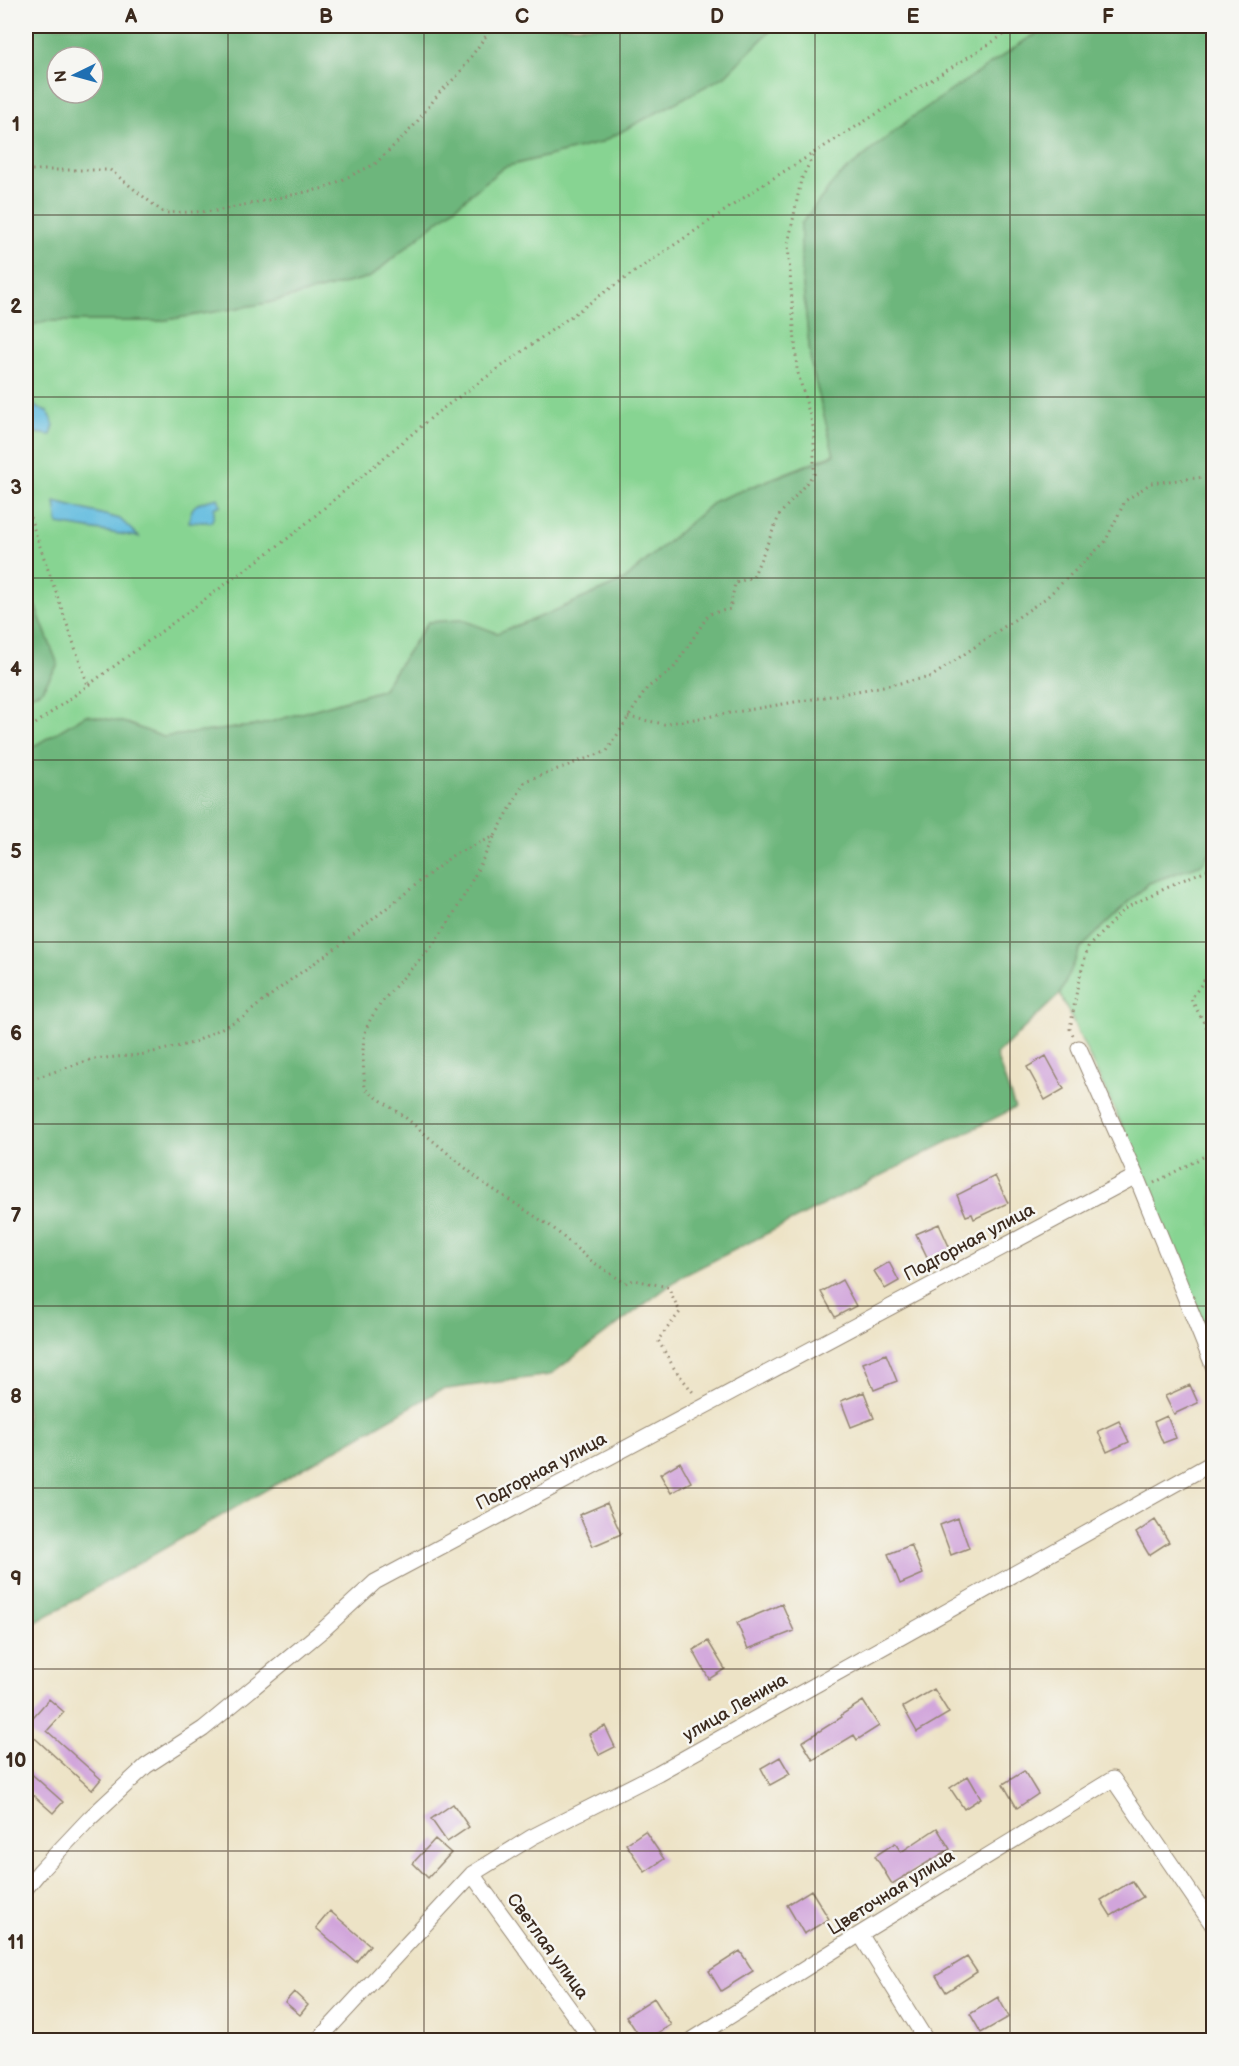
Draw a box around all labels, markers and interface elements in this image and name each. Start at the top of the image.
text: A [124,5,138,29]
text: B [319,5,333,29]
text: C [515,5,529,29]
text: D [710,5,724,29]
text: E [907,5,920,29]
text: F [1102,5,1114,29]
north arrow [45,45,105,105]
text: N [52,69,72,83]
text: 1 [12,113,20,137]
text: 2 [10,295,22,319]
text: 3 [10,476,22,500]
text: 4 [10,658,22,682]
text: 5 [10,840,22,864]
text: 6 [10,1022,22,1046]
street label: Подгорная улица [900,1199,1038,1286]
text: 7 [10,1204,22,1228]
text: 8 [10,1385,22,1409]
street label: Подгорная улица [472,1428,610,1515]
text: 9 [10,1567,22,1591]
street label: улица Ленина [679,1669,792,1746]
text: 10 [6,1749,26,1773]
street label: Цветочная улица [824,1845,959,1940]
street label: Светлая улица [502,1889,593,2004]
text: 11 [8,1931,24,1955]

